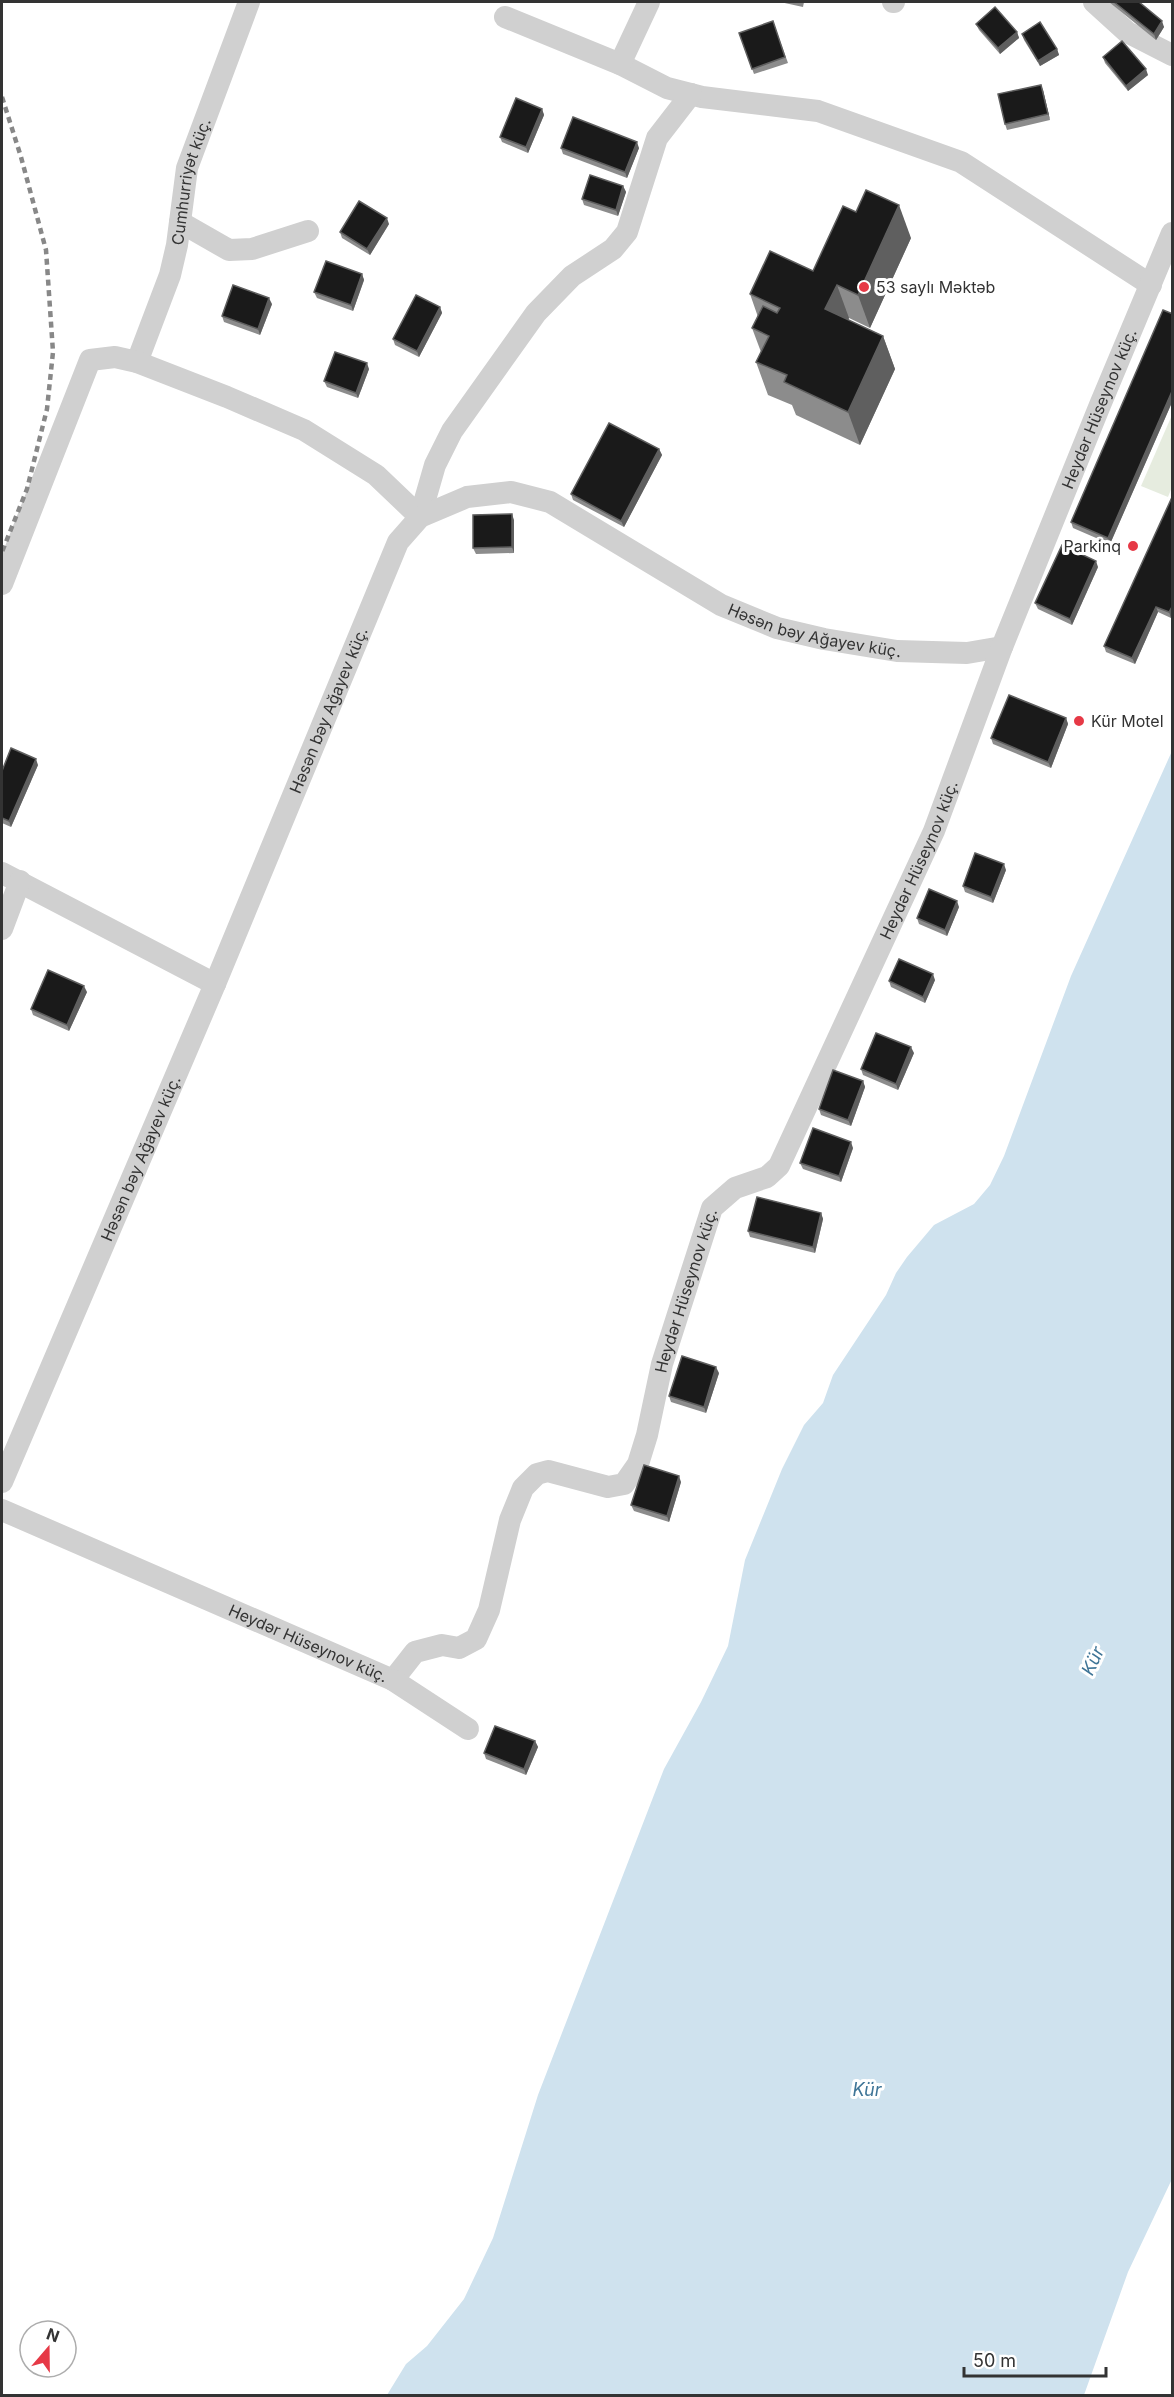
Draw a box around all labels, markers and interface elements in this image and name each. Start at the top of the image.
street label: Cumhurriyət küç. [167,115,215,246]
place label: 53 saylı Məktəb [876,277,995,297]
marker: 53 saylı Məktəb [857,280,871,294]
street label: Heydər Hüseynov küç. [1057,326,1141,492]
place label: Parkinq [1064,536,1121,556]
marker: Parkinq [1126,539,1140,553]
street label: Həsən bəy Ağayev küç. [725,599,901,661]
street label: Həsən bəy Ağayev küç. [285,624,372,796]
place label: Kür Motel [1091,711,1164,731]
marker: Kür Motel [1072,714,1086,728]
street label: Heydər Hüseynov küç. [875,778,962,942]
street label: Həsən bəy Ağayev küç. [96,1073,185,1244]
street label: Heydər Hüseynov küç. [650,1206,721,1375]
street label: Heydər Hüseynov küç. [226,1600,391,1686]
water label: Kür [1077,1642,1109,1678]
water label: Kür [853,2079,883,2100]
north arrow [18,2319,78,2379]
text: N [44,2323,62,2346]
scale bar [964,2340,1106,2378]
text: 50 m [973,2350,1016,2371]

